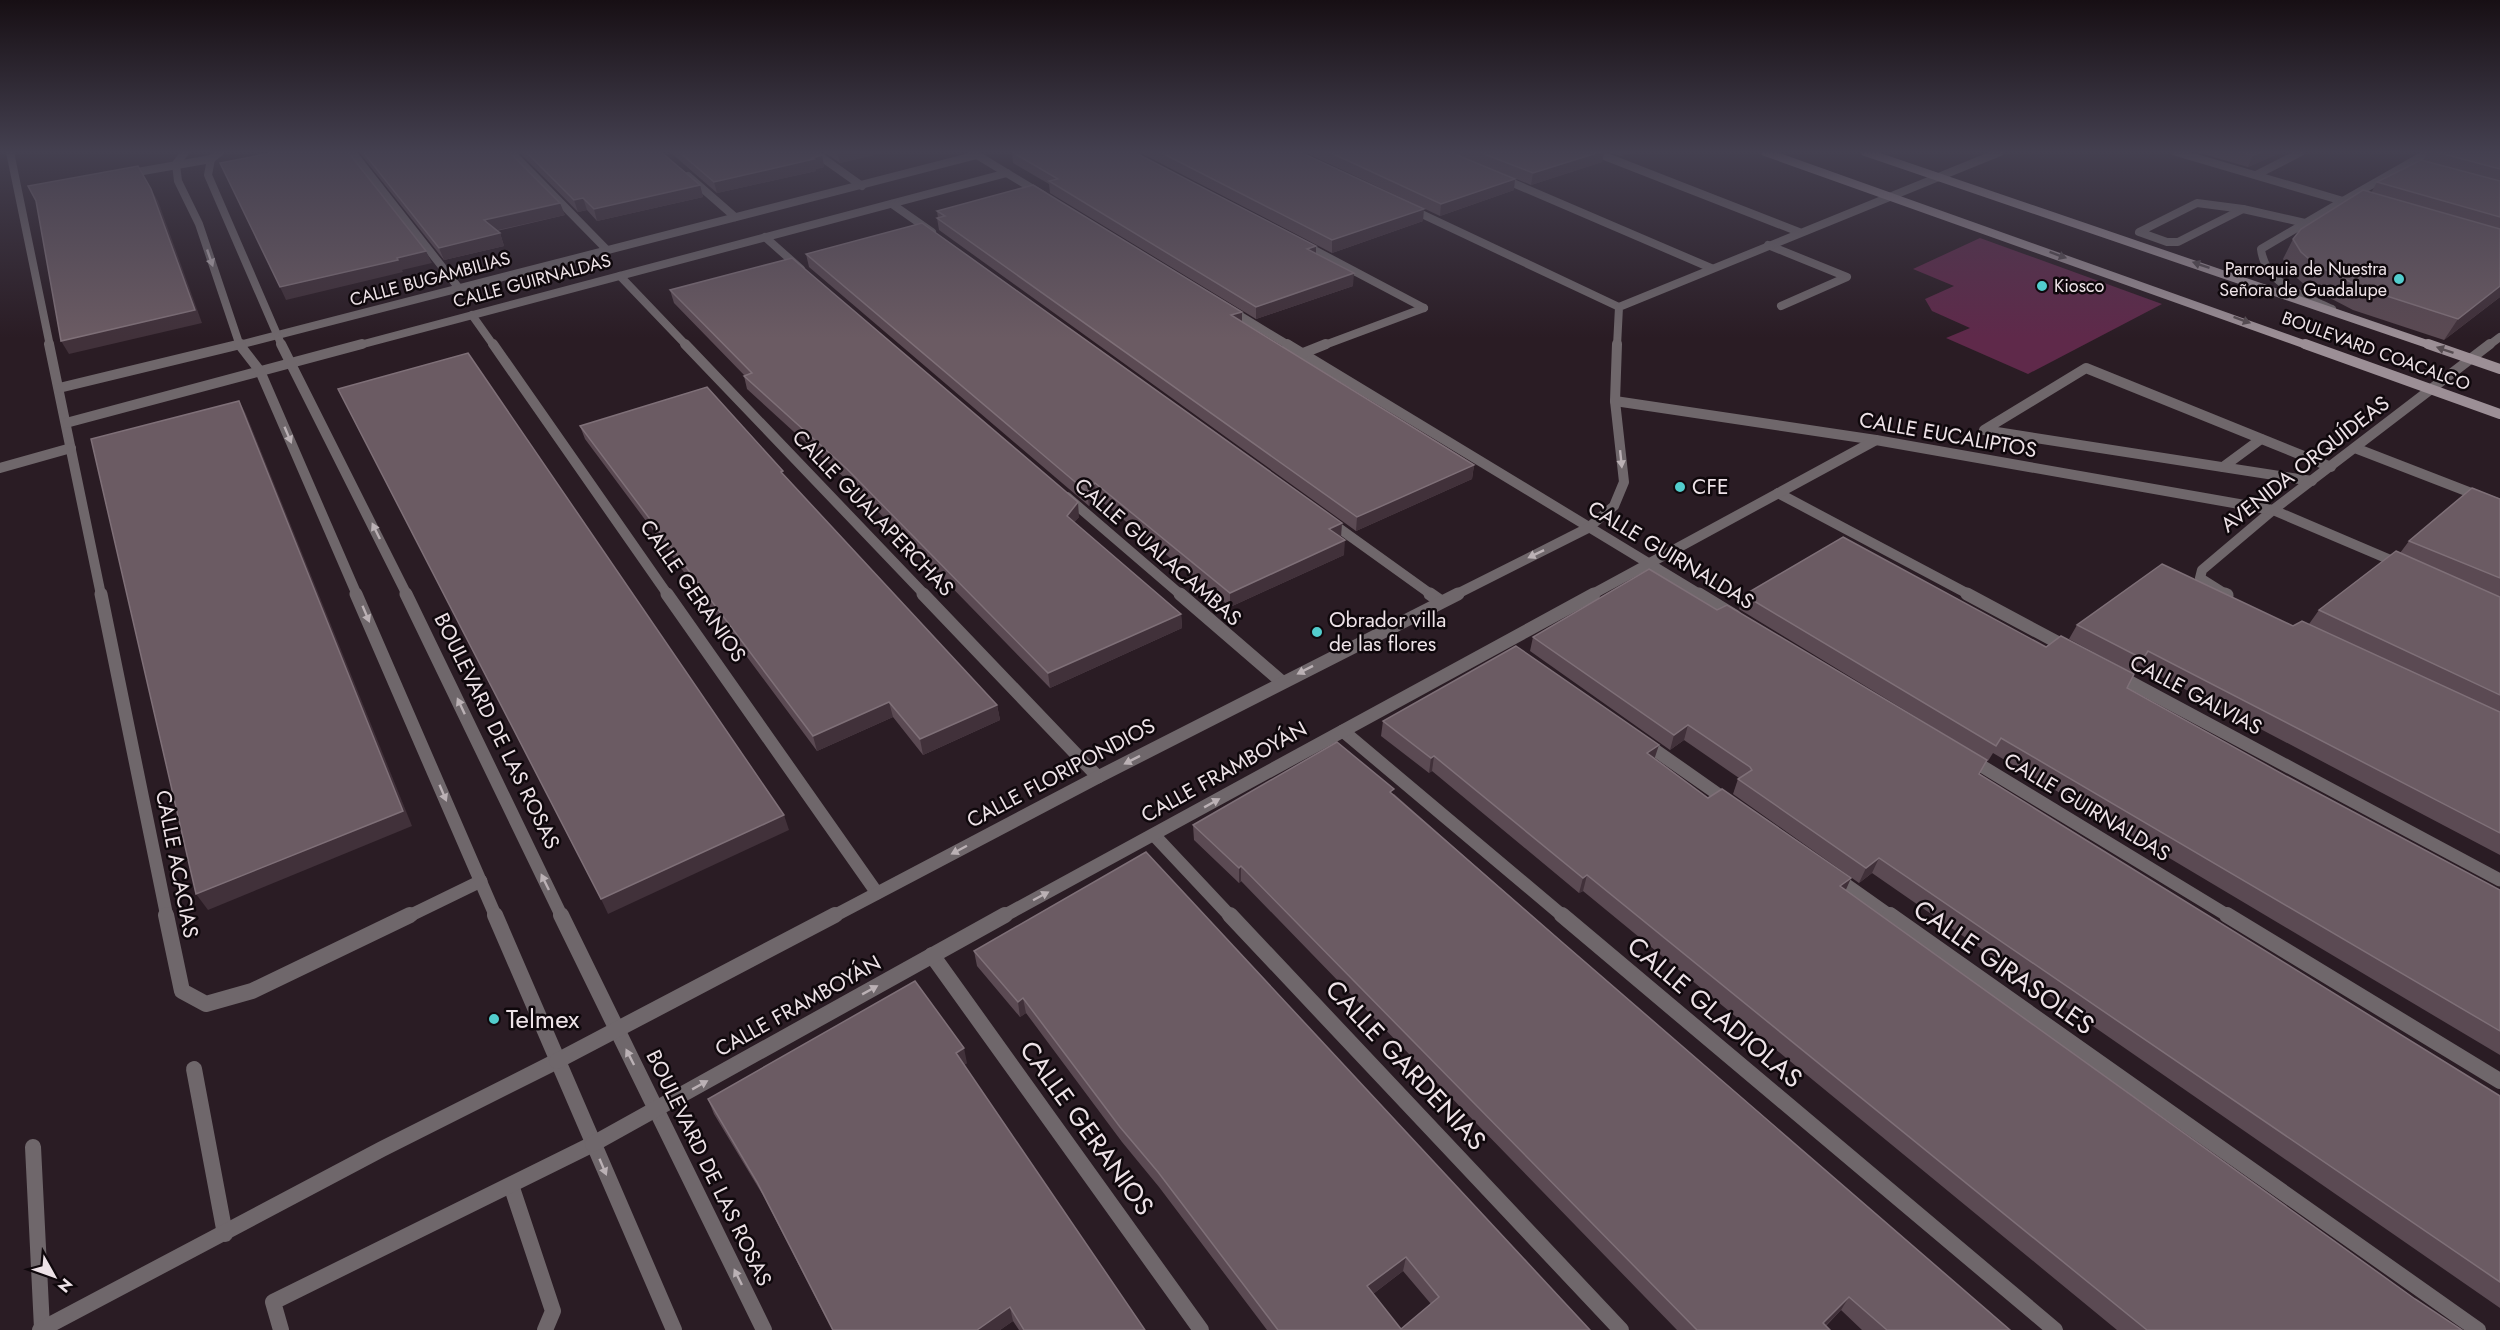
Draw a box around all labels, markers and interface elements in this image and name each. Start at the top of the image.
street label: CALLE BUGAMBILIAS [347,245,513,313]
street label: CALLE GUIRNALDAS [450,247,614,315]
one-way arrow [206,249,215,267]
one-way arrow [2049,251,2067,260]
place label: Parroquia de Nuestra Señora de Guadalupe [2219,256,2387,303]
one-way arrow [2192,260,2210,270]
marker: Parroquia de Nuestra Señora de Guadalupe [2392,272,2406,286]
place label: Kiosco [2054,273,2105,299]
marker: Kiosco [2035,279,2049,293]
street label: BOULEVARD COACALCO [2278,305,2474,397]
one-way arrow [2233,316,2251,326]
one-way arrow [2436,344,2454,354]
street label: AVENIDA ORQUÍDEAS [2214,389,2396,539]
street label: CALLE EUCALIPTOS [1857,405,2039,465]
street label: CALLE GUALAPERCHAS [785,423,961,603]
one-way arrow [283,427,293,445]
one-way arrow [1616,450,1626,469]
street label: CALLE GUALACAMBAS [1068,471,1248,633]
place label: CFE [1692,472,1728,502]
marker: CFE [1673,480,1687,494]
street label: CALLE GUIRNALDAS [1582,493,1760,617]
street label: CALLE GERANIOS [633,514,753,668]
one-way arrow [371,522,380,539]
one-way arrow [1527,549,1544,559]
one-way arrow [362,605,371,623]
place label: Obrador villa de las flores [1329,605,1446,659]
street label: BOULEVARD DE LAS ROSAS [427,608,567,854]
marker: Obrador villa de las flores [1310,625,1324,639]
street label: CALLE GALVIAS [2125,648,2267,742]
one-way arrow [1297,666,1314,675]
one-way arrow [457,697,466,714]
street label: CALLE FLORIPONDIOS [962,711,1160,835]
street label: CALLE FRAMBOYÁN [1136,714,1312,830]
street label: CALLE GUIRNALDAS [1998,745,2176,869]
one-way arrow [1123,755,1140,765]
one-way arrow [439,784,448,802]
street label: CALLE ACACIAS [148,787,206,941]
one-way arrow [1204,798,1221,808]
one-way arrow [951,845,968,855]
one-way arrow [540,873,549,890]
street label: CALLE GIRASOLES [1906,890,2102,1044]
one-way arrow [1032,891,1049,901]
street label: CALLE GLADIOLAS [1619,927,1811,1097]
street label: CALLE FRAMBOYÁN [710,948,886,1064]
street label: CALLE GARDENIAS [1317,971,1495,1159]
one-way arrow [862,985,879,995]
place label: Telmex [506,1000,579,1038]
marker: Telmex [487,1012,501,1026]
street label: CALLE GERANIOS [1011,1033,1163,1223]
street label: BOULEVARD DE LAS ROSAS [639,1045,779,1291]
one-way arrow [625,1049,634,1066]
one-way arrow [691,1080,708,1090]
one-way arrow [598,1159,608,1177]
north arrow [24,1246,84,1306]
one-way arrow [733,1269,743,1286]
text: N [52,1273,78,1298]

